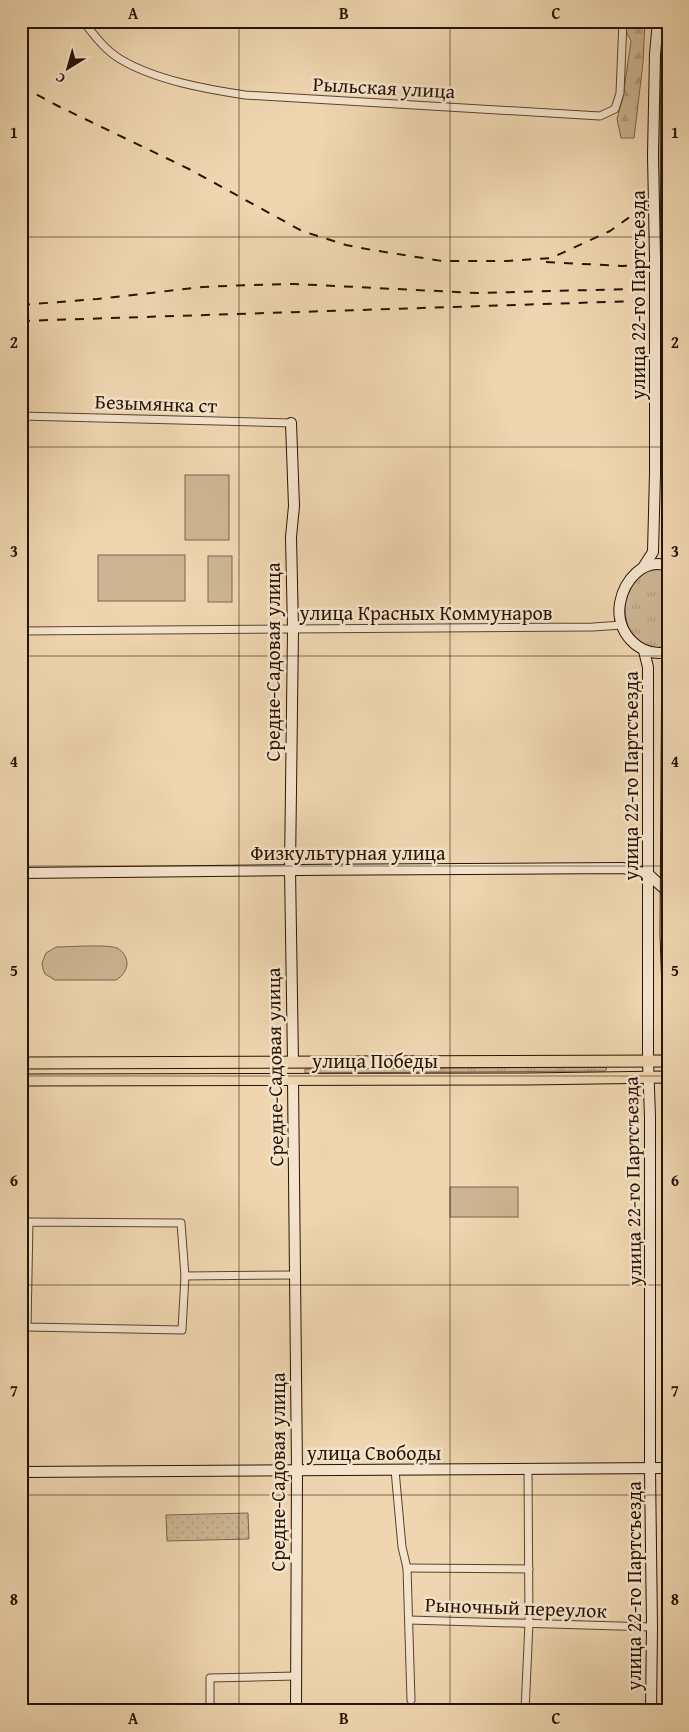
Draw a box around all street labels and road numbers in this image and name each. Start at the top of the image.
street label: Рыльская улица [312,69,456,105]
street label: улица 22-го Партсъезда [623,190,652,401]
street label: Безымянка ст [94,386,218,420]
street label: Средне-Садовая улица [258,562,287,762]
street label: улица Красных Коммунаров [298,598,553,627]
street label: улица 22-го Партсъезда [616,671,645,882]
street label: Физкультурная улица [251,838,446,867]
street label: Средне-Садовая улица [258,967,290,1167]
street label: улица Победы [311,1046,438,1075]
street label: улица 22-го Партсъезда [616,1076,648,1287]
street label: Средне-Садовая улица [263,1372,292,1572]
street label: улица Свободы [306,1438,441,1467]
street label: улица 22-го Партсъезда [619,1481,648,1692]
street label: Рыночный переулок [425,1589,608,1625]

